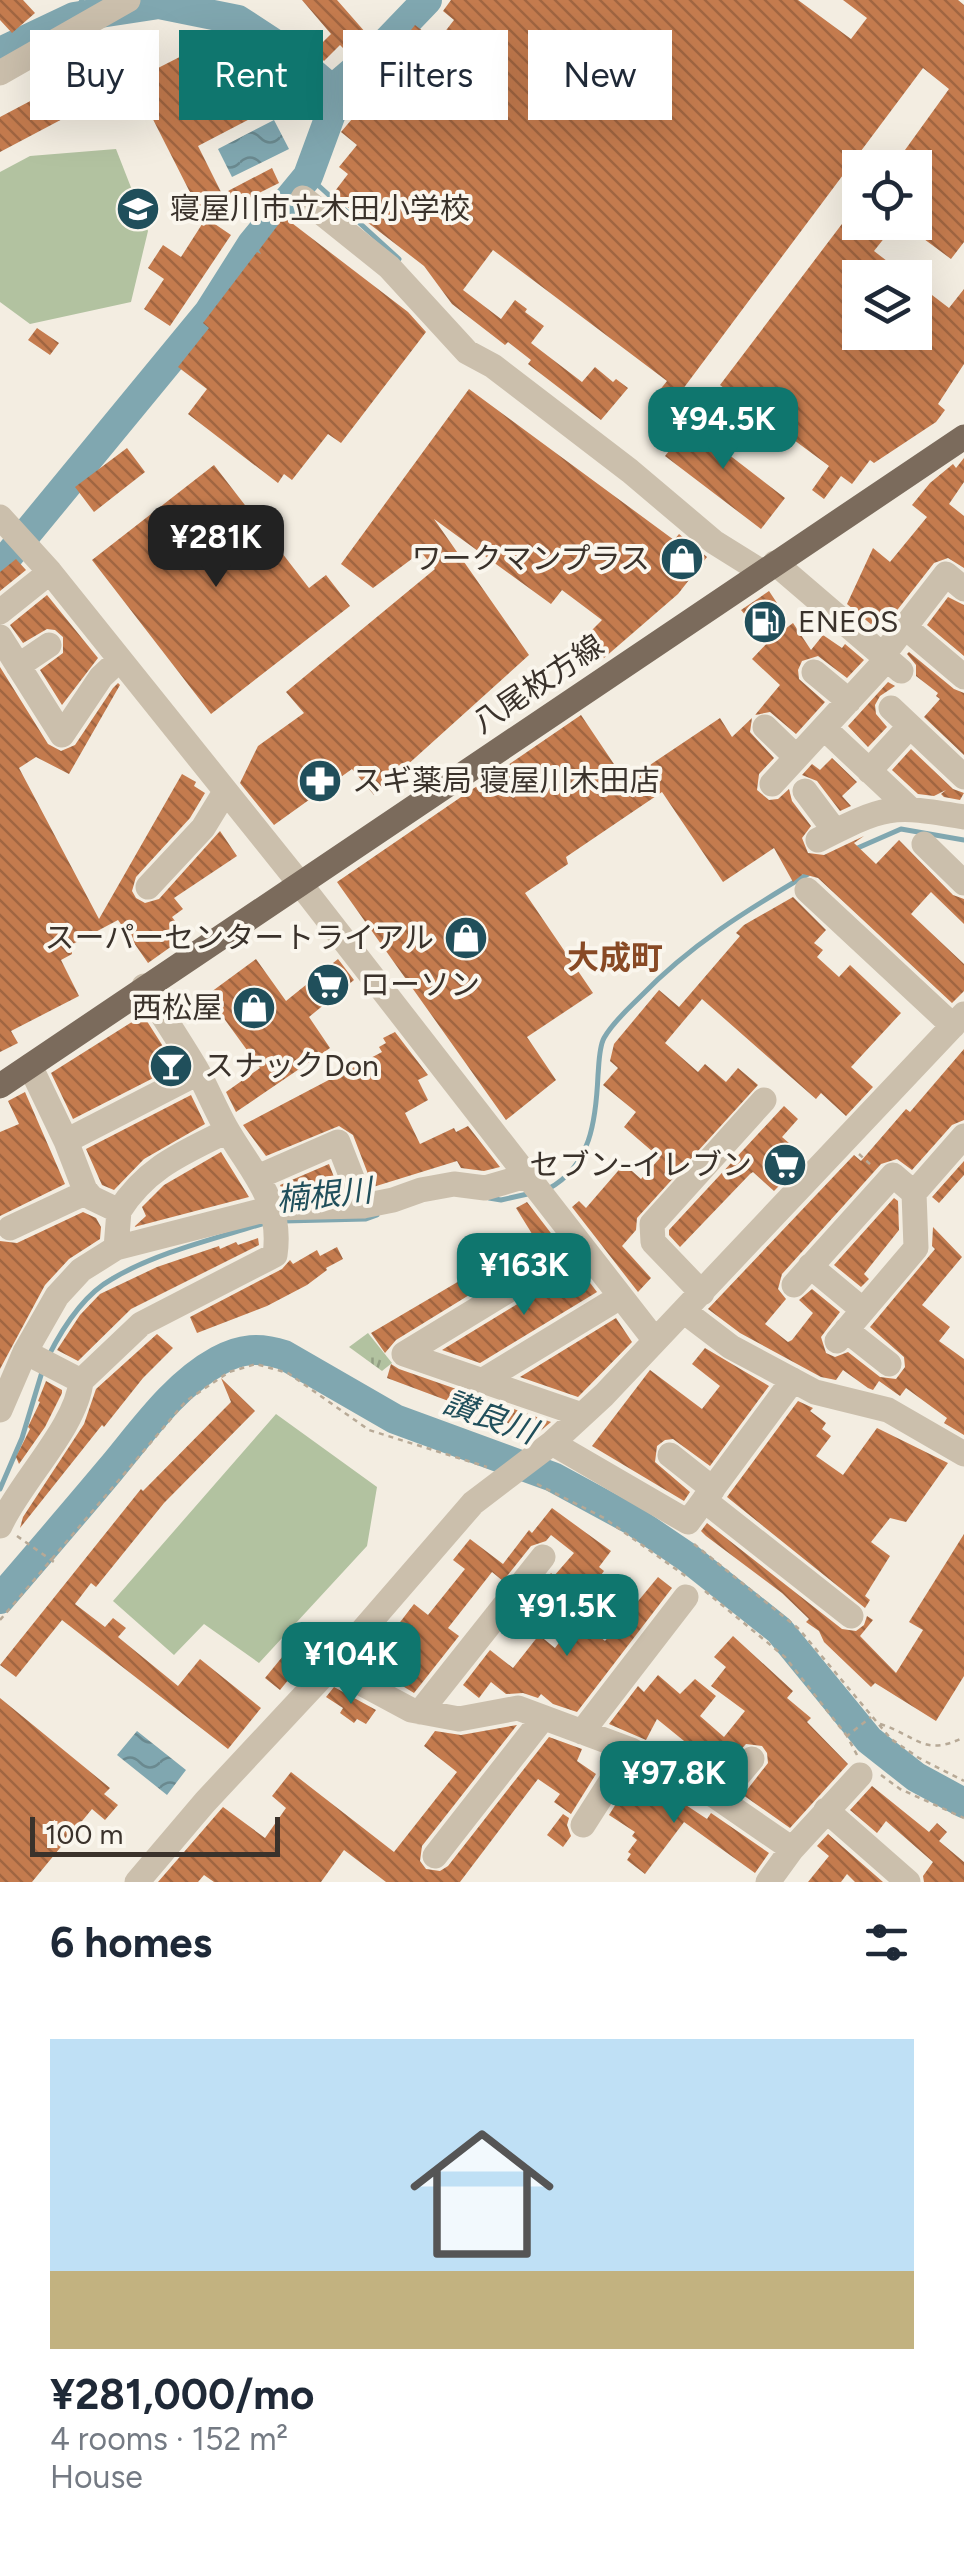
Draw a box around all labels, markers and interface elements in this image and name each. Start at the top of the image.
chip: Buy [30,30,159,120]
chip: Rent [179,30,323,120]
chip: Filters [343,30,508,120]
chip: New [528,30,672,120]
map controls [842,150,932,350]
button: locate [842,150,932,240]
school or university icon: 寝屋川市立木田小学校 [115,186,161,232]
place label: 寝屋川市立木田小学校 [170,190,470,227]
button: layers [842,260,932,350]
pin: ¥94.5K [642,387,804,472]
text: ¥94.5K [670,400,776,438]
pin: ¥281K [146,505,286,590]
text: ¥281K [170,518,262,556]
shop icon: ワークマンプラス [659,536,705,582]
place label: ワークマンプラス [412,540,650,577]
fuel station icon: ENEOS [742,599,788,645]
place label: ENEOS [798,603,898,640]
street label: 八尾枚方線 [465,626,610,741]
pharmacy icon: スギ薬局 寝屋川木田店 [297,758,343,804]
place label: スギ薬局 寝屋川木田店 [352,762,659,799]
shop icon: スーパーセンタートライアル [443,915,489,961]
place label: スーパーセンタートライアル [45,919,434,956]
district label: 大成町 [567,939,663,977]
supermarket icon: ローソン [305,962,351,1008]
place label: ローソン [360,966,480,1003]
shop icon: 西松屋 [231,985,277,1031]
place label: 西松屋 [132,989,222,1026]
bar icon: スナックDon [148,1043,194,1089]
place label: スナックDon [204,1047,379,1084]
supermarket icon: セブン-イレブン [762,1142,808,1188]
place label: セブン-イレブン [529,1146,752,1183]
water label: 楠根川 [274,1171,377,1219]
pin: ¥163K [454,1233,594,1318]
text: ¥163K [479,1246,569,1284]
water label: 讃良川 [438,1383,544,1452]
pin: ¥91.5K [486,1574,648,1659]
text: ¥91.5K [518,1587,616,1625]
pin: ¥104K [281,1622,421,1707]
text: ¥104K [304,1635,398,1673]
pin: ¥97.8K [593,1741,755,1826]
text: ¥97.8K [622,1754,726,1792]
scale bar [30,1812,280,1856]
text: 100 m [45,1817,123,1851]
icon: filters [859,1915,914,1970]
text: 6 homes [50,1917,212,1968]
icon: home [392,2104,572,2284]
text: ¥281,000/mo [50,2369,314,2420]
text: 4 rooms · 152 m² [50,2420,288,2458]
text: House [50,2458,143,2496]

